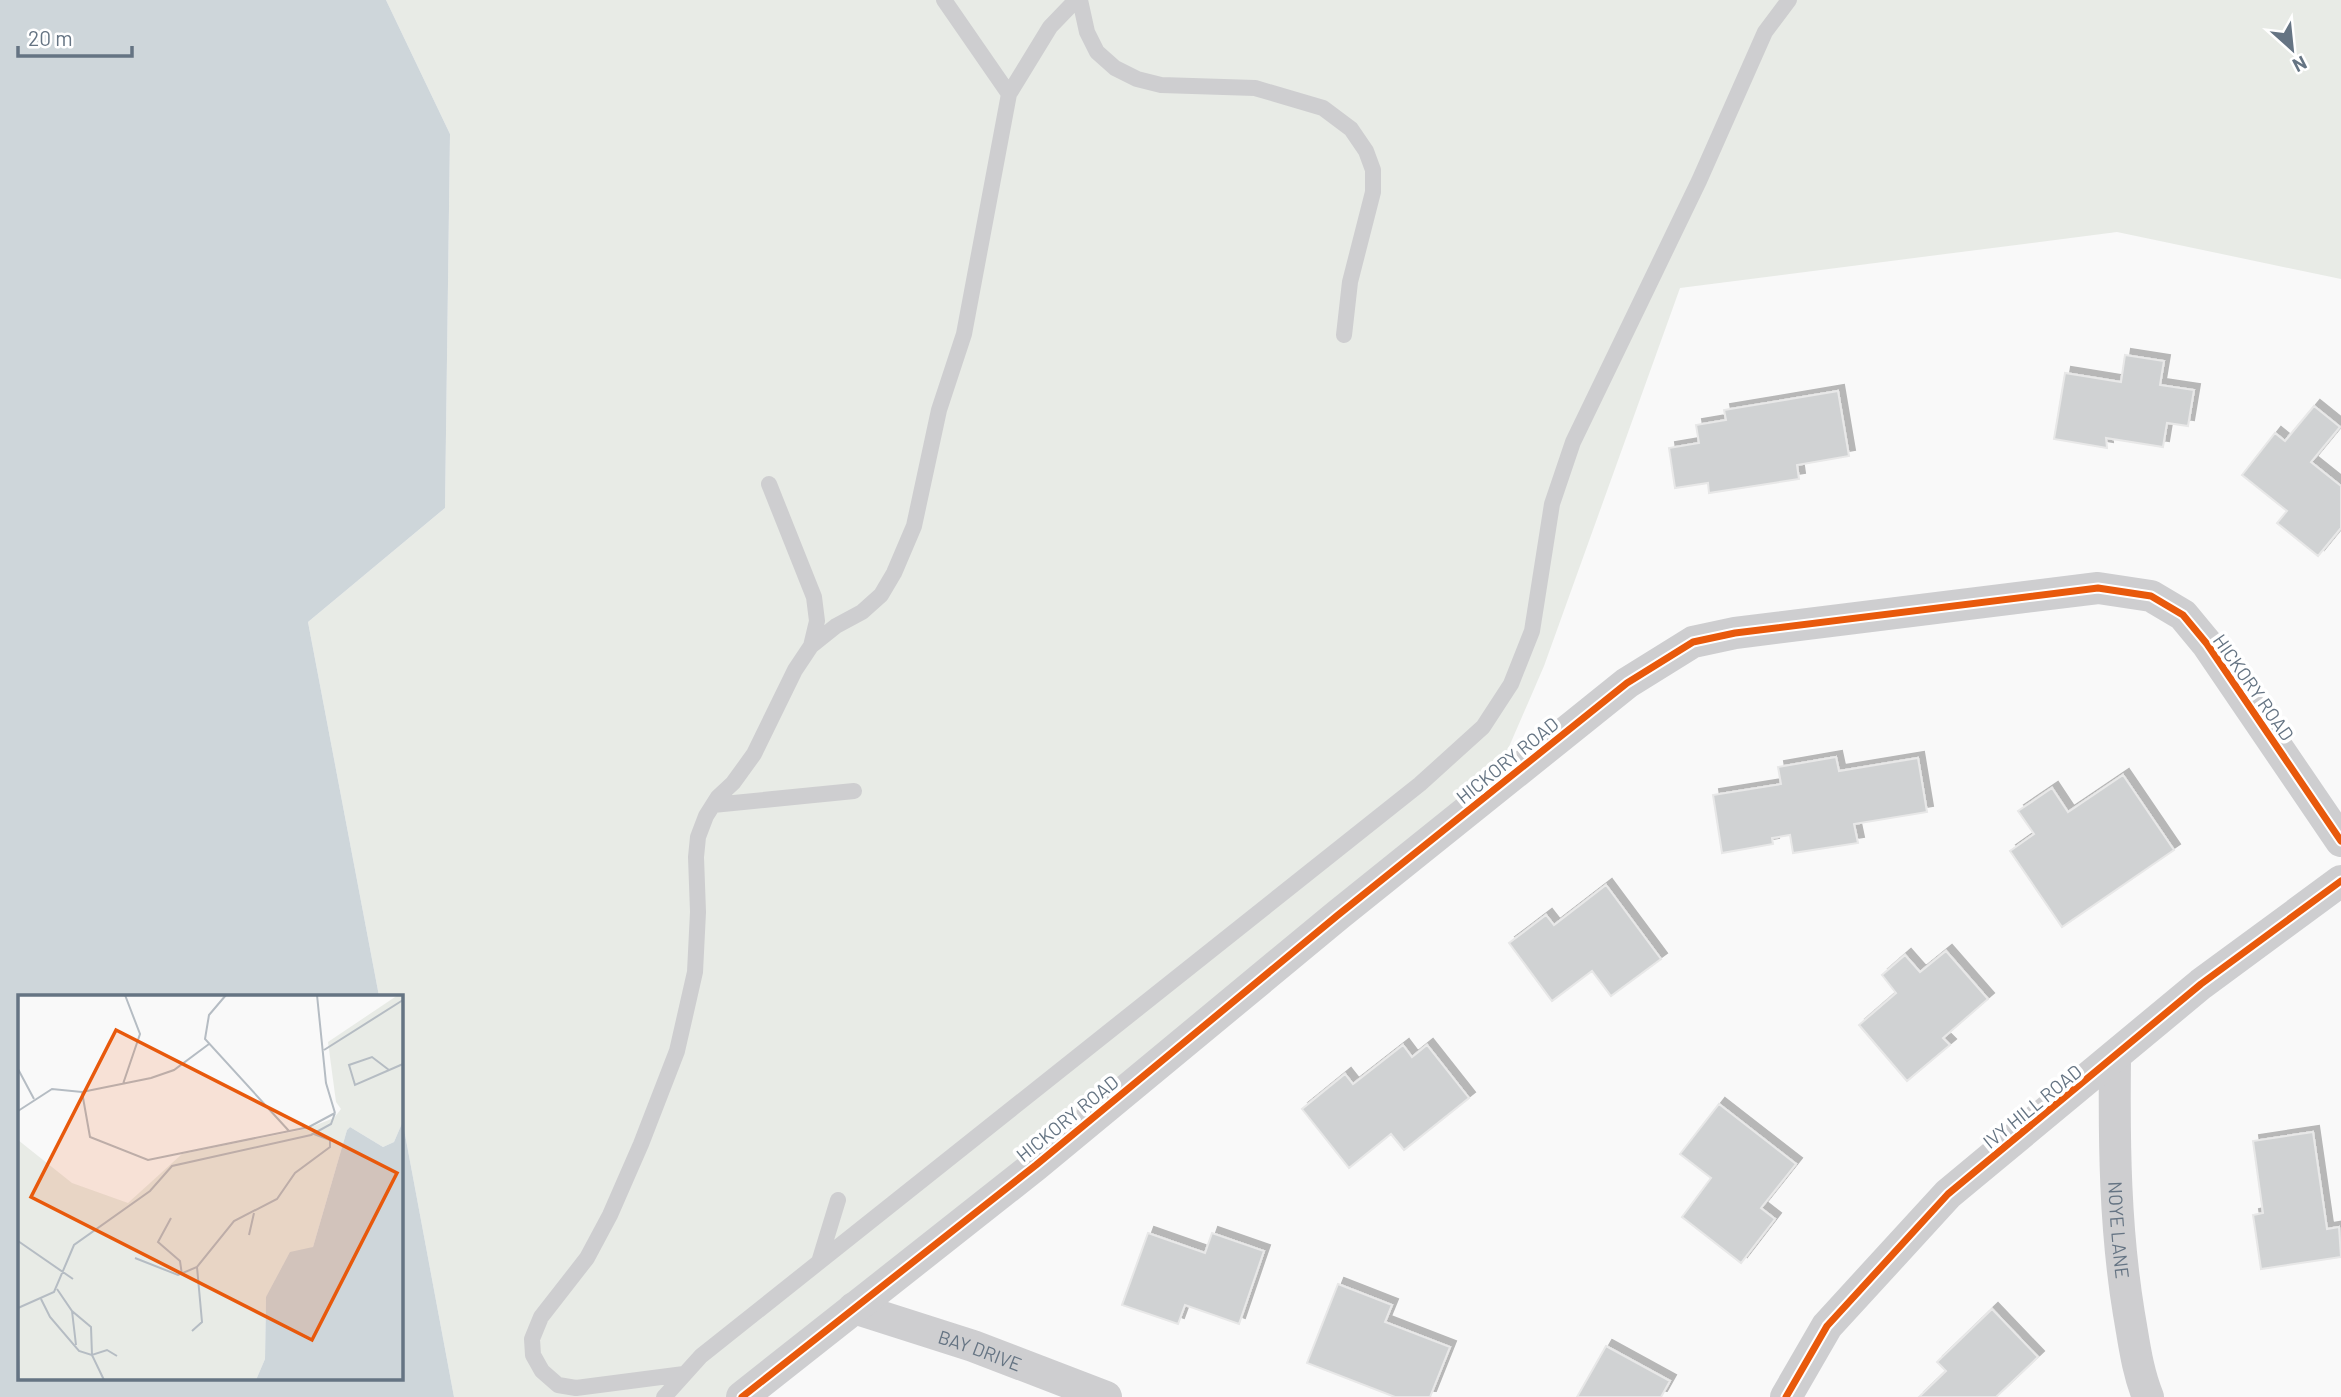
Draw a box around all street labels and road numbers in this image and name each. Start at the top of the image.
street label: HICKORY ROAD [2209,629,2299,745]
street label: HICKORY ROAD [1451,712,1563,808]
street label: IVY HILL ROAD [1978,1059,2086,1153]
street label: HICKORY ROAD [1011,1070,1123,1166]
street label: NOYE LANE [2105,1181,2135,1280]
street label: BAY DRIVE [936,1324,1025,1375]

